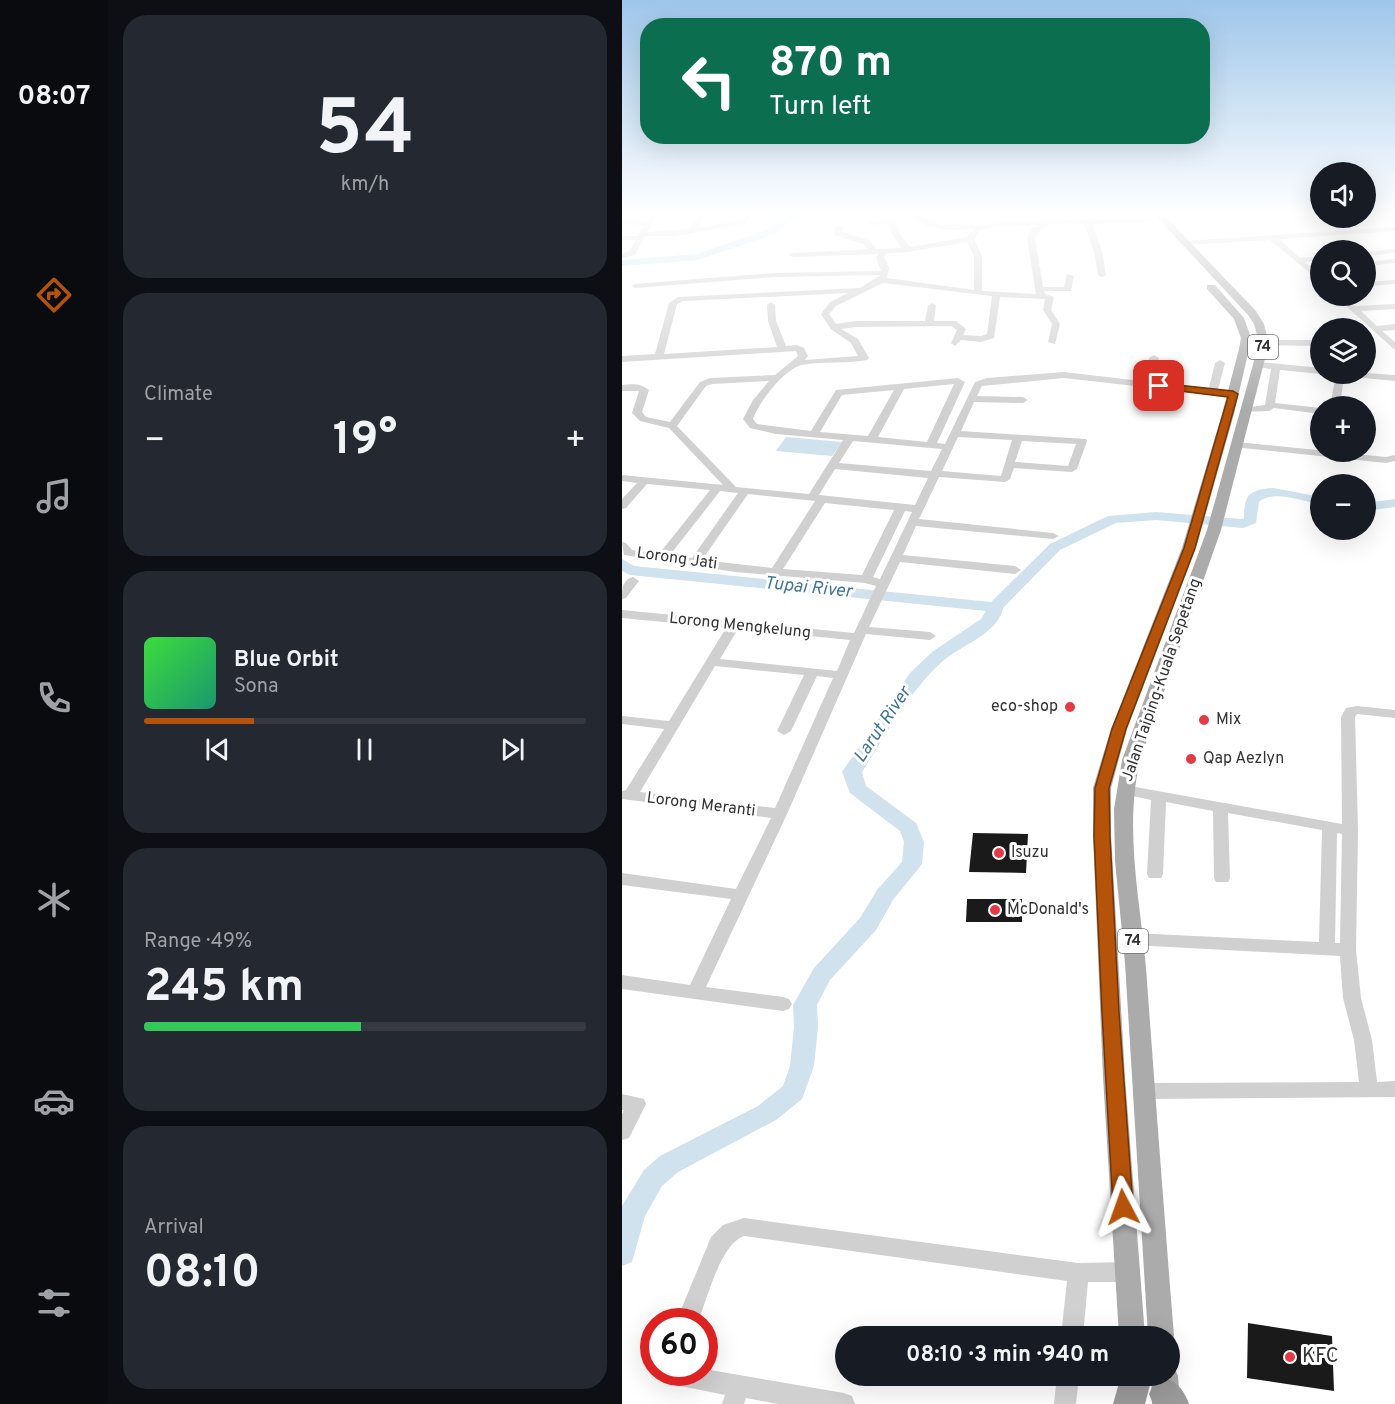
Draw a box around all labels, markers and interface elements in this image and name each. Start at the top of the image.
text: 870 m [769,38,892,91]
icon: left [670,42,748,120]
text: 08:07 [17,80,91,114]
text: 54 [315,83,415,182]
text: Turn left [769,90,871,124]
map controls [1310,162,1376,540]
button: sound [1310,162,1376,228]
text: km/h [341,172,389,198]
button: search [1310,240,1376,306]
icon: directions [33,274,75,316]
button: layers [1310,318,1376,384]
road number: 74 [1248,335,1278,359]
pin [1133,360,1184,411]
icon: arrive [1142,369,1175,402]
text: Climate [144,382,213,408]
button: + [1310,396,1376,462]
text: 19° [333,413,397,470]
text: − [144,421,165,463]
text: + [565,421,586,463]
button: − [1310,474,1376,540]
icon: music [33,475,75,517]
street label: Lorong Jati [635,543,719,575]
water label: Tupai River [763,572,855,604]
street label: Jalan Taiping-Kuala Sepetang [1118,576,1206,784]
street label: Lorong Mengkelung [668,609,812,643]
text: Blue Orbit [234,647,339,674]
text: Sona [234,674,279,700]
icon: phone [33,677,75,719]
water label: Larut River [849,681,918,767]
place label: eco-shop [991,697,1058,717]
marker: eco-shop [1063,700,1077,714]
place label: Mix [1216,710,1241,730]
marker: Mix [1197,713,1211,727]
icon: previous [201,733,234,766]
icon: pause [348,733,381,766]
icon: next [496,733,529,766]
place label: Qap Aezlyn [1203,749,1284,769]
marker: Qap Aezlyn [1184,752,1198,766]
street label: Lorong Meranti [646,788,756,822]
place label: Isuzu [1011,843,1049,863]
marker: Isuzu [992,846,1006,860]
icon: climate [33,879,75,921]
place label: McDonald's [1007,900,1089,920]
marker: McDonald's [988,903,1002,917]
text: Range · 49% [144,929,252,955]
road number: 74 [1118,929,1148,953]
text: 245 km [144,960,304,1017]
icon: car [33,1080,75,1122]
position arrow [1091,1175,1155,1239]
text: Arrival [144,1215,204,1241]
text: 08:10 [144,1246,260,1303]
icon: filters [33,1282,75,1324]
speed limit sign: 60 [640,1308,718,1386]
text: 08:10 · 3 min · 940 m [906,1342,1109,1369]
place label: KFC [1302,1344,1339,1370]
marker: KFC [1283,1350,1297,1364]

